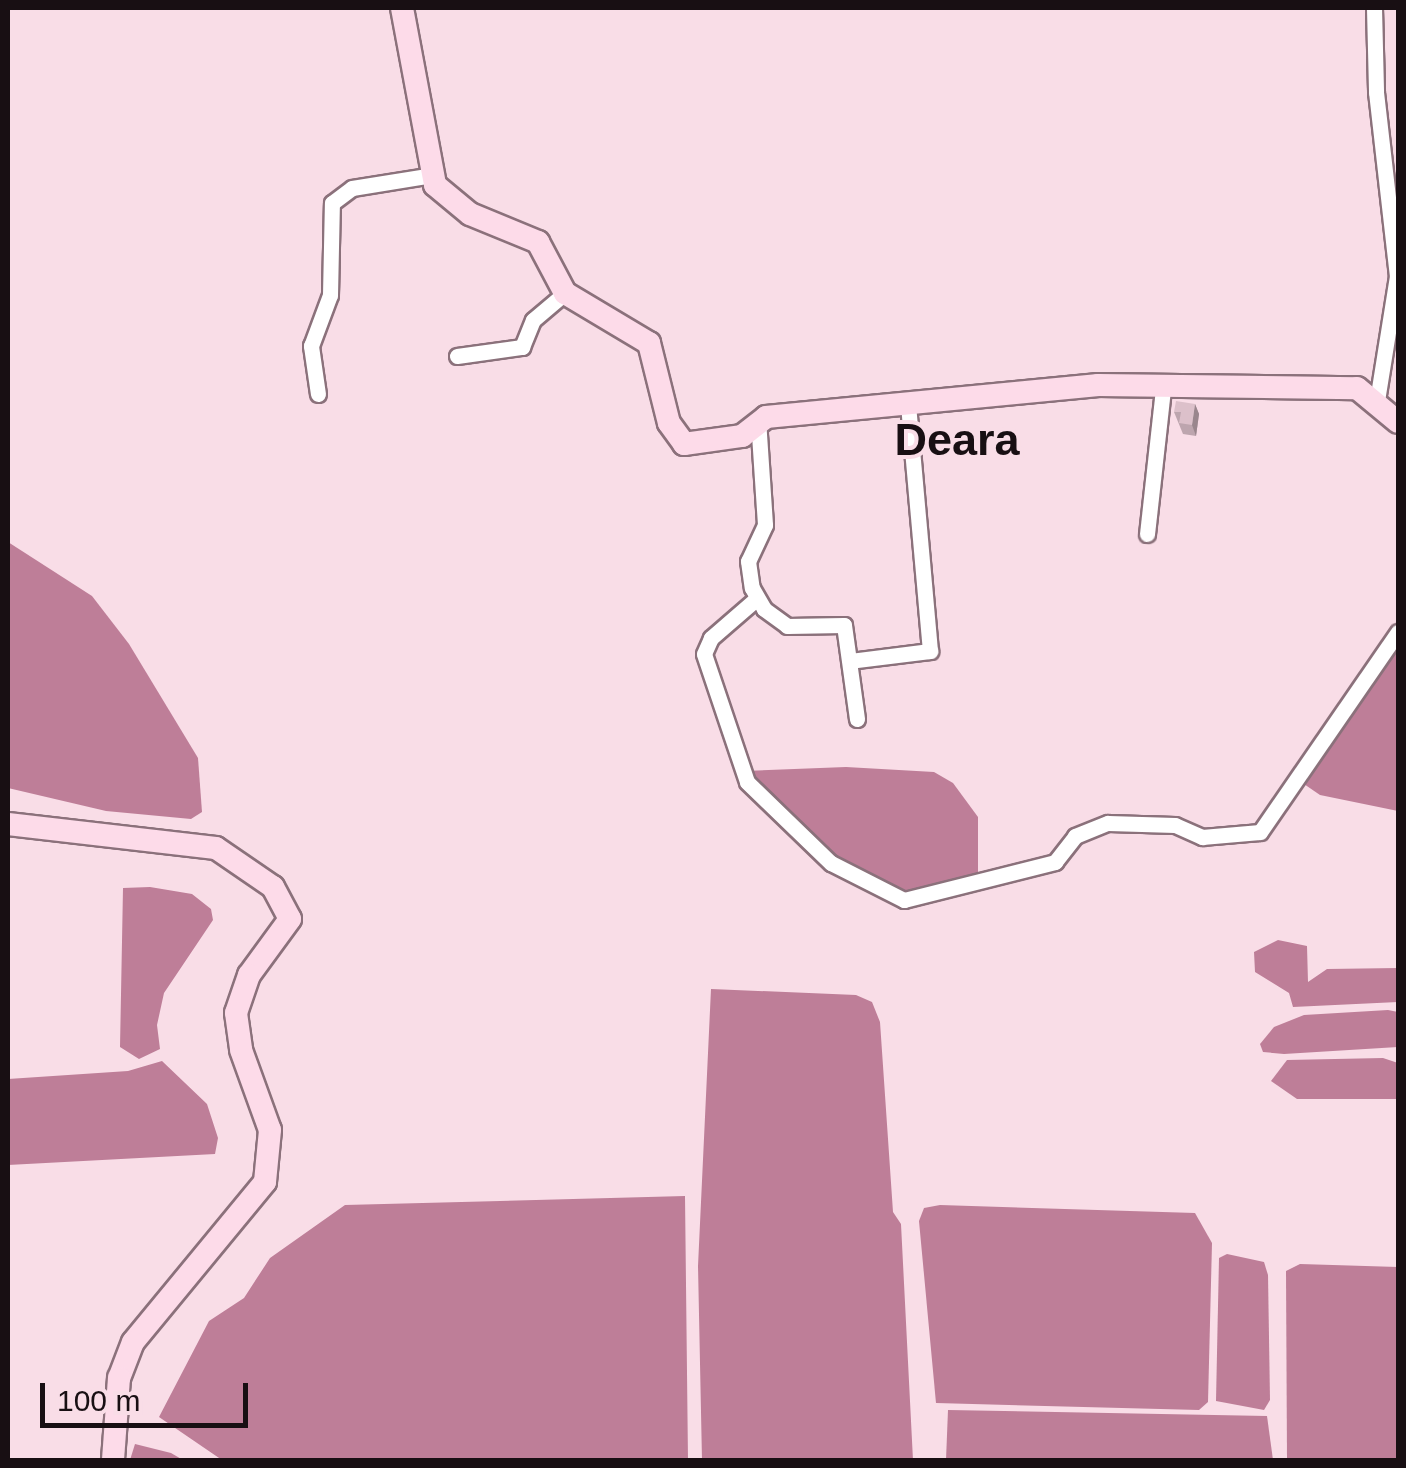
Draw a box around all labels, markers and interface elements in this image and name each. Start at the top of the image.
district label: Deara [894,413,1020,467]
scale bar [45,1363,252,1425]
text: 100 m [57,1384,140,1417]

